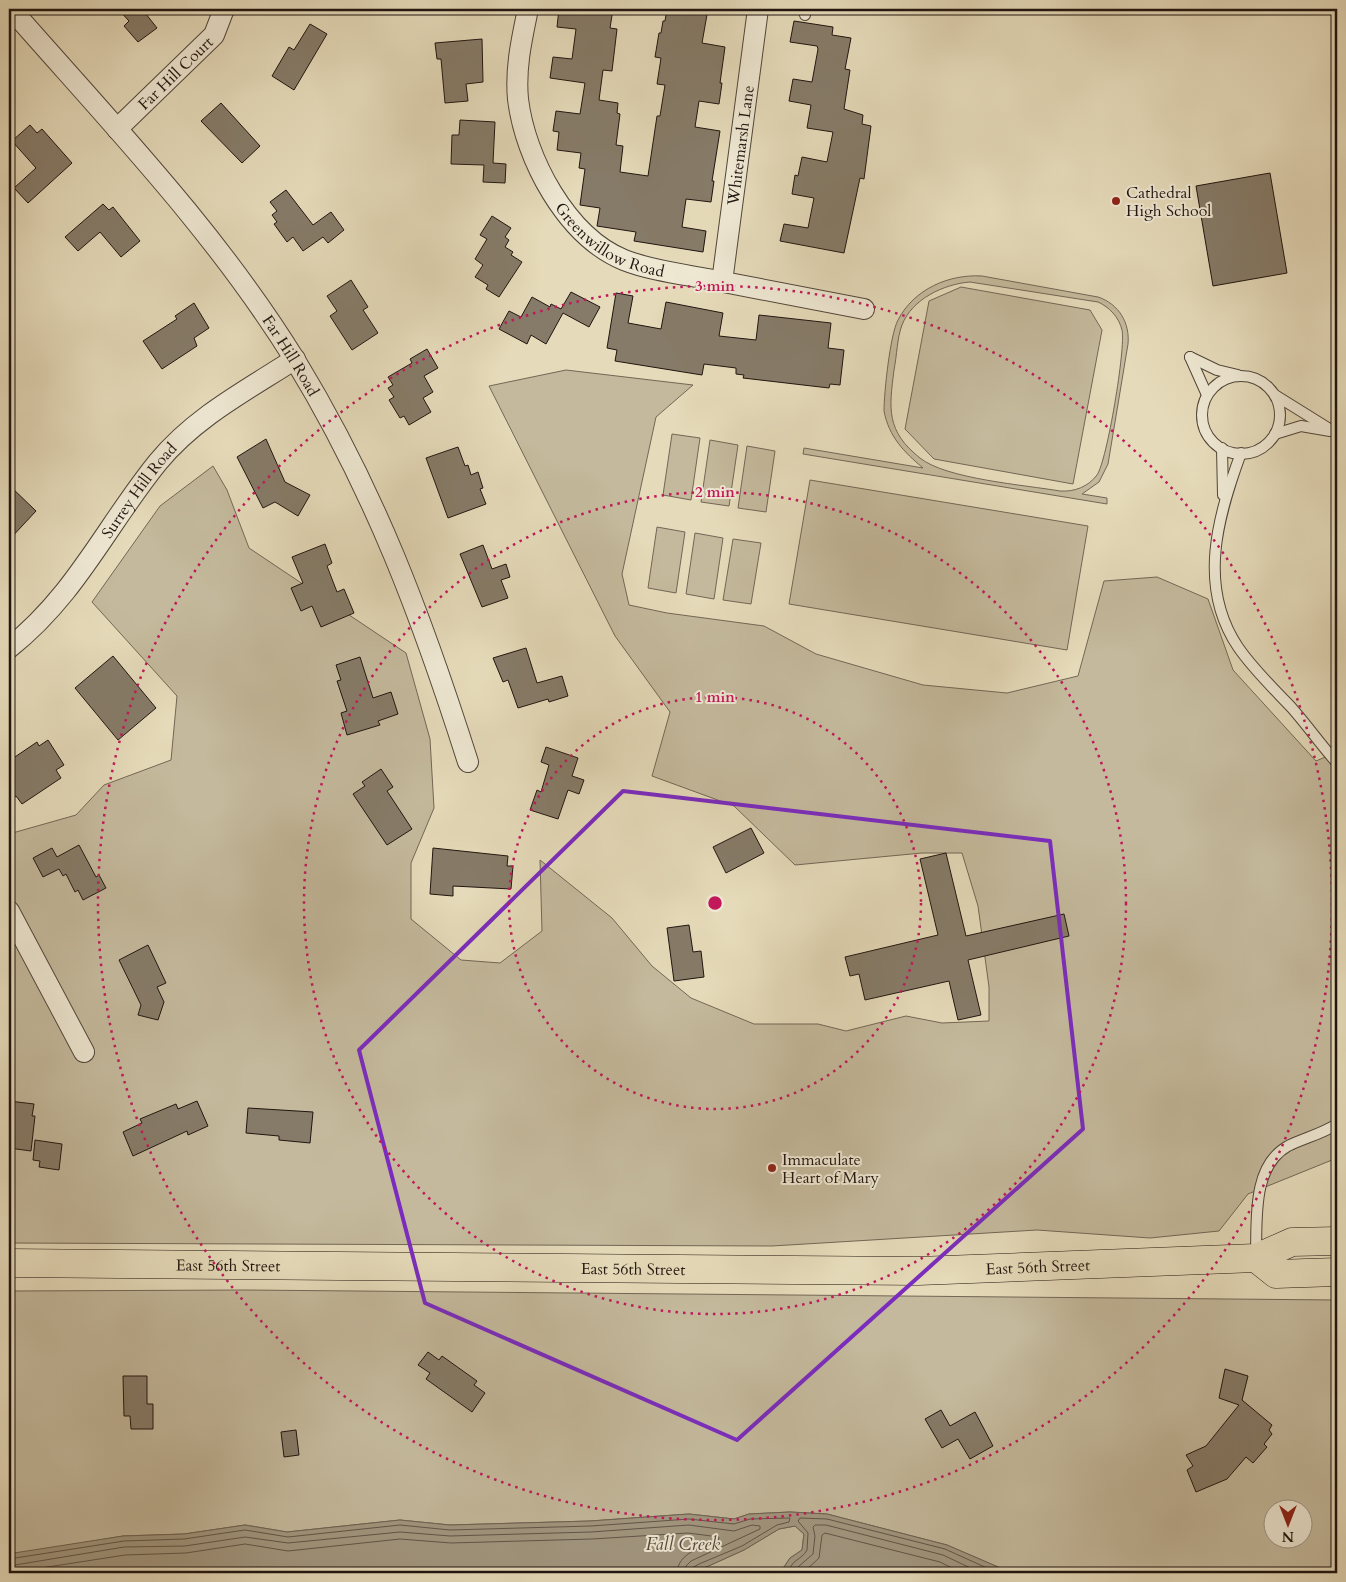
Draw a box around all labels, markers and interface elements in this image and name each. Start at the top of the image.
street label: Far Hill Court [133,32,218,115]
street label: Whitemarsh Lane [722,84,760,208]
place label: Cathedral High School [1126,182,1211,222]
marker: Cathedral High School [1110,195,1122,207]
street label: Greenwillow Road [550,198,667,283]
text: 3 min [695,276,735,296]
street label: Far Hill Road [257,311,324,401]
street label: Surrey Hill Road [97,438,182,543]
text: 2 min [695,482,735,502]
text: 1 min [695,687,735,707]
centre of rings [706,894,724,912]
place label: Immaculate Heart of Mary [782,1149,879,1189]
marker: Immaculate Heart of Mary [766,1162,778,1174]
street label: East 56th Street [176,1254,280,1277]
street label: East 56th Street [985,1254,1091,1280]
street label: East 56th Street [581,1258,685,1281]
north arrow [1264,1500,1314,1550]
text: N [1282,1527,1294,1546]
water label: Fall Creek [646,1532,720,1557]

